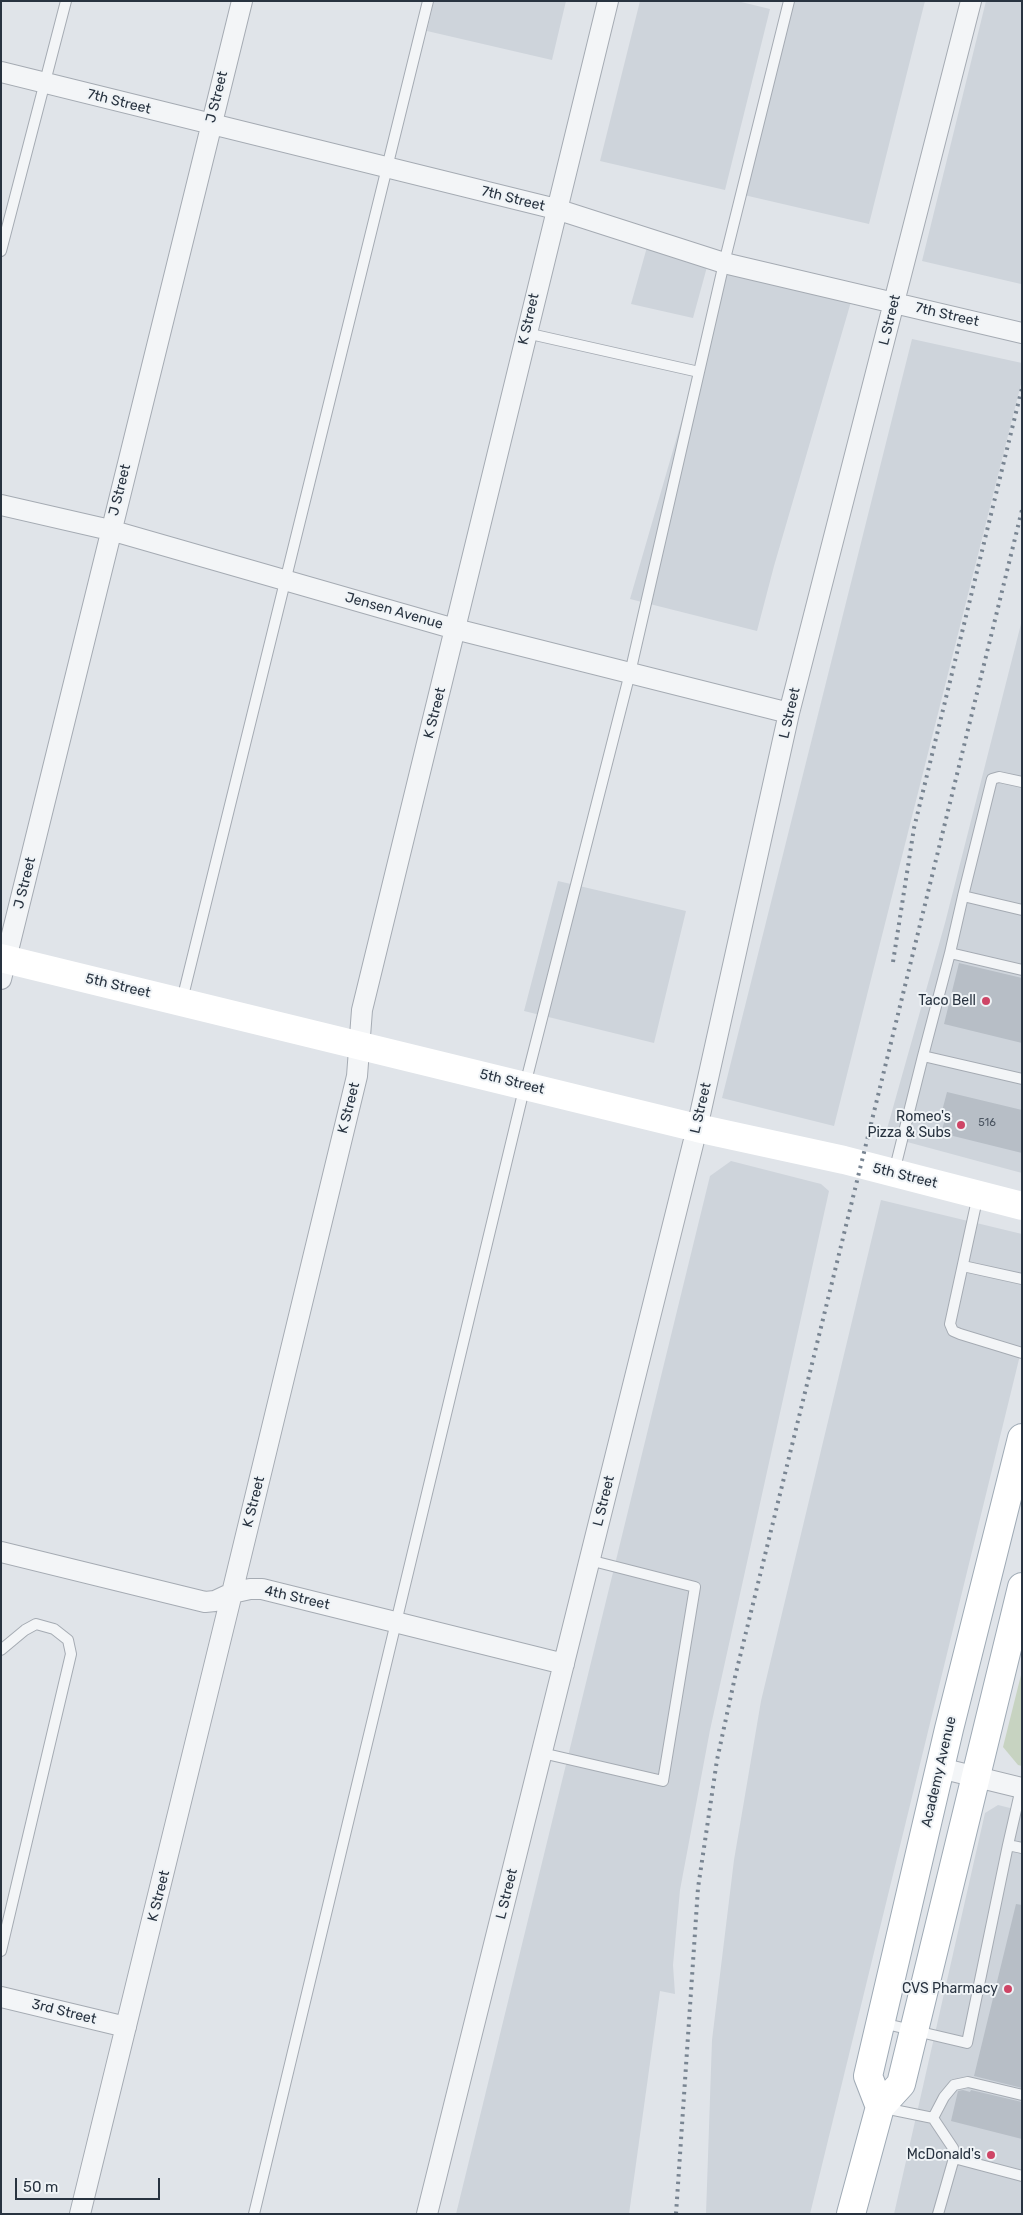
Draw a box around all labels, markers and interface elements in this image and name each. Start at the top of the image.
street label: J Street [202,69,232,125]
street label: 7th Street [85,86,153,118]
street label: 7th Street [479,183,547,215]
street label: K Street [515,292,543,346]
street label: L Street [876,293,904,347]
street label: 7th Street [913,299,981,331]
street label: J Street [105,462,135,518]
street label: Jensen Avenue [343,589,445,633]
street label: K Street [421,686,449,740]
street label: L Street [776,686,804,740]
street label: J Street [10,855,40,911]
street label: 5th Street [84,970,152,1002]
place label: Taco Bell [918,993,976,1009]
marker: Taco Bell [980,995,992,1007]
street label: 5th Street [478,1066,546,1098]
street label: K Street [335,1081,363,1135]
street label: L Street [687,1081,715,1135]
place label: Romeo's Pizza & Subs [867,1109,951,1142]
house number: 516 [978,1116,996,1130]
marker: Romeo's Pizza & Subs [955,1119,967,1131]
street label: 5th Street [871,1160,939,1192]
street label: L Street [590,1474,618,1528]
street label: K Street [240,1475,268,1529]
street label: 4th Street [263,1582,331,1614]
street label: Academy Avenue [918,1715,960,1829]
street label: L Street [493,1867,521,1921]
street label: K Street [145,1869,173,1923]
place label: CVS Pharmacy [902,1981,998,1997]
marker: CVS Pharmacy [1002,1983,1014,1995]
street label: 3rd Street [30,1996,98,2028]
place label: McDonald's [907,2147,981,2163]
marker: McDonald's [985,2149,997,2161]
scale bar [18,2168,162,2200]
text: 50 m [23,2178,58,2196]

